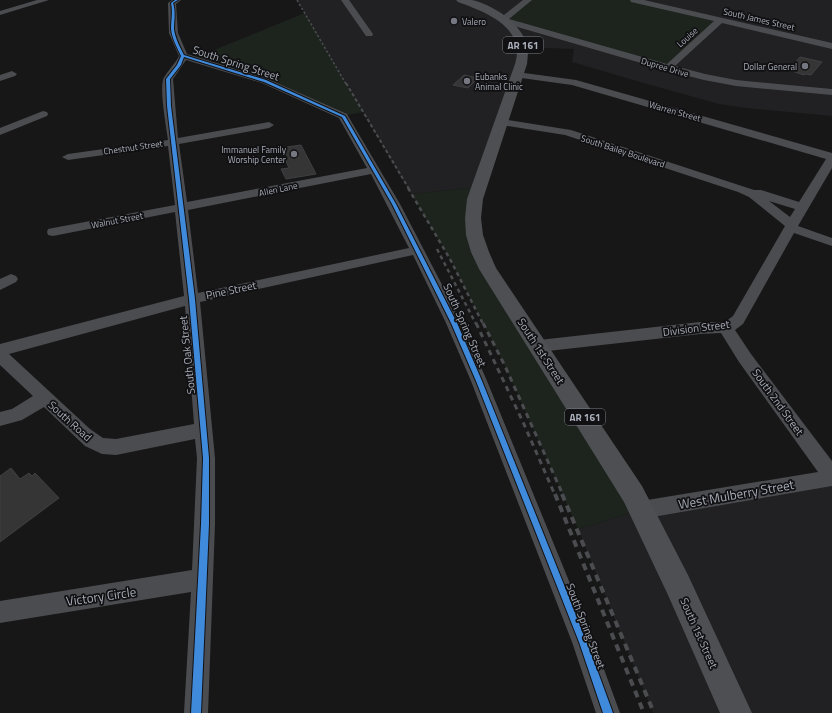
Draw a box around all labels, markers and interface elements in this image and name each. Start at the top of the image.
street label: South James Street [722,4,797,34]
place label: Valero [462,15,486,28]
marker: Valero [449,16,459,26]
street label: Louise [674,24,701,50]
road number: AR 161 [503,37,543,53]
street label: South Spring Street [191,41,281,85]
street label: Dupree Drive [640,54,691,80]
place label: Dollar General [744,60,797,73]
marker: Dollar General [800,61,810,71]
place label: Eubanks Animal Clinic [475,70,523,93]
marker: Eubanks Animal Clinic [462,76,472,86]
street label: Warren Street [648,97,703,125]
street label: South Bailey Boulevard [579,131,667,171]
street label: Chestnut Street [103,136,164,158]
place label: Immanuel Family Worship Center [221,143,287,166]
marker: Immanuel Family Worship Center [289,149,299,159]
street label: Allen Lane [258,178,299,199]
street label: Walnut Street [90,208,145,231]
street label: Pine Street [204,277,258,303]
street label: South Spring Street [439,281,491,370]
street label: South Oak Street [175,315,199,395]
street label: South 1st Street [514,315,568,387]
street label: Division Street [662,316,730,340]
street label: South 2nd Street [748,366,808,439]
street label: South Road [45,397,95,445]
road number: AR 161 [565,409,605,425]
street label: West Mulberry Street [677,474,796,514]
street label: Victory Circle [65,581,137,611]
street label: South Spring Street [562,581,610,671]
street label: South 1st Street [676,595,722,671]

